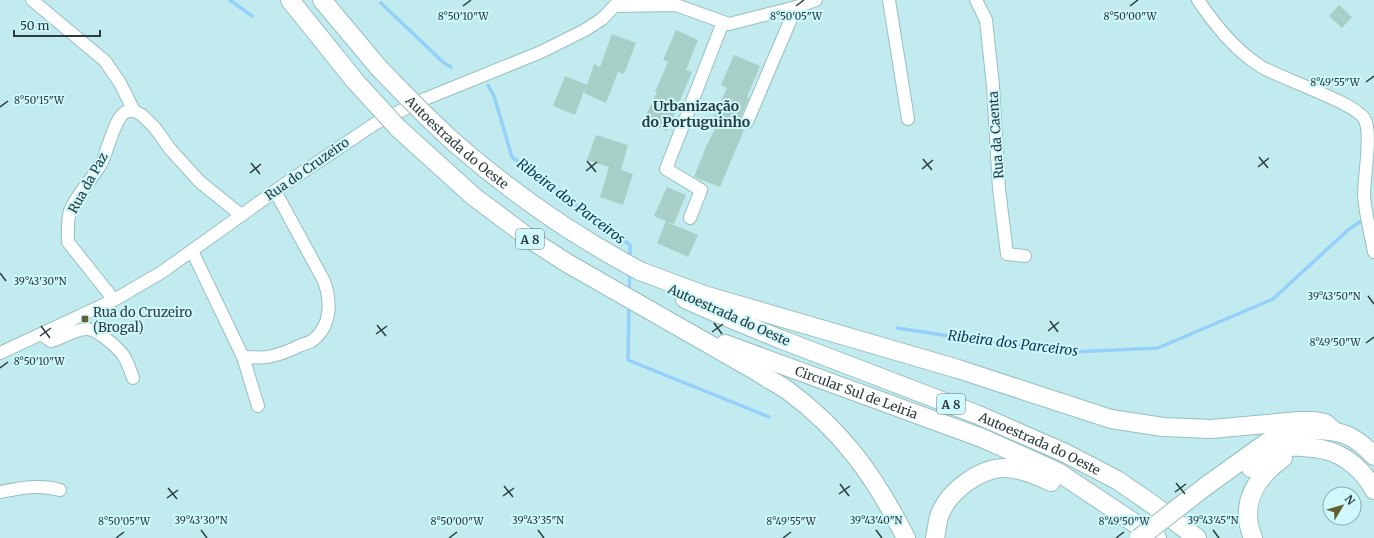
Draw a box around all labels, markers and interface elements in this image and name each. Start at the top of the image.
text: 8°50'10"W [438,10,489,23]
text: 8°50'05"W [770,10,823,23]
text: 8°50'00"W [1104,10,1157,23]
scale bar [14,12,100,38]
text: 50 m [20,18,49,33]
text: 8°49'55"W [1310,76,1361,89]
street label: Rua da Caenta [984,90,1008,179]
street label: Autoestrada do Oeste [401,91,512,192]
text: 8°50'15"W [14,94,65,107]
district label: Urbanização do Portuguinho [642,97,750,131]
street label: Rua do Cruzeiro [262,133,353,204]
street label: Rua da Paz [64,149,112,217]
water label: Ribeira dos Parceiros [513,154,629,248]
road number: A 8 [516,229,544,249]
text: 39°43'30"N [13,275,67,288]
street label: Autoestrada do Oeste [664,280,793,350]
text: 39°43'50"N [1307,290,1361,303]
place label: Rua do Cruzeiro (Brogal) [93,304,192,336]
marker: Rua do Cruzeiro (Brogal) [80,314,90,324]
water label: Ribeira dos Parceiros [947,326,1079,360]
text: 8°49'50"W [1310,336,1361,349]
text: 8°50'10"W [14,355,65,368]
street label: Circular Sul de Leiria [793,362,920,422]
road number: A 8 [937,394,965,414]
street label: Autoestrada do Oeste [975,407,1104,479]
north arrow [1322,486,1362,526]
text: N [1342,492,1358,508]
text: 39°43'30"N [174,514,228,527]
text: 39°43'35"N [512,514,564,527]
text: 39°43'40"N [850,514,903,527]
text: 39°43'45"N [1187,514,1239,527]
text: 8°50'05"W [98,515,151,528]
text: 8°50'00"W [431,515,484,528]
text: 8°49'55"W [766,515,817,528]
text: 8°49'50"W [1099,515,1150,528]

